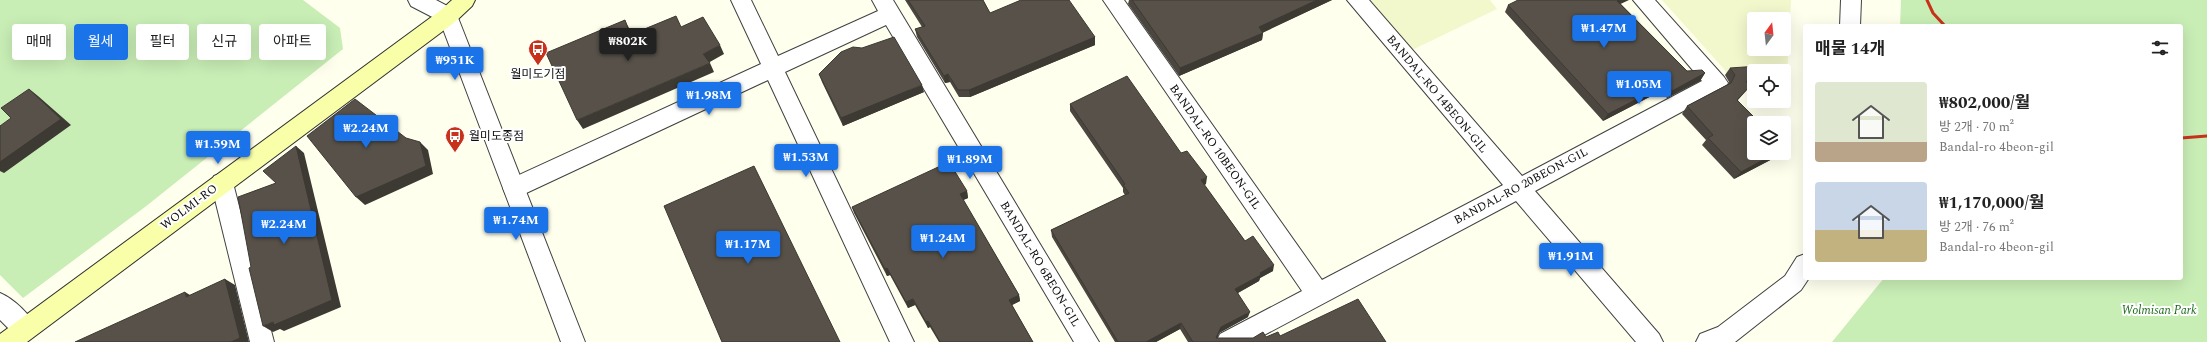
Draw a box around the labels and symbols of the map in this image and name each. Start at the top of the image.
north arrow [1747,12,1791,56]
pin: ₩1.47M [1571,15,1637,49]
pin: ₩802K [600,28,656,62]
street label: BANDAL-RO 14BEON-GIL [1382,31,1492,157]
bus stop icon: 월미도기점 [527,38,549,66]
pin: ₩951K [427,47,483,81]
place label: 월미도기점 [510,65,566,84]
pin: ₩1.05M [1606,71,1672,105]
street label: BANDAL-RO 10BEON-GIL [1164,80,1266,214]
pin: ₩1.98M [676,82,742,116]
pin: ₩2.24M [333,115,399,149]
bus stop icon: 월미도종점 [444,125,466,153]
place label: 월미도종점 [469,127,524,146]
pin: ₩1.59M [185,131,251,165]
street label: BANDAL-RO 20BEON-GIL [1450,142,1592,230]
pin: ₩1.53M [773,144,839,178]
pin: ₩1.89M [937,146,1003,180]
street label: WOLMI-RO [156,179,222,235]
street label: BANDAL-RO 6BEON-GIL [995,197,1085,331]
pin: ₩1.74M [483,207,549,241]
pin: ₩2.24M [251,211,317,245]
pin: ₩1.24M [910,225,976,259]
pin: ₩1.17M [715,231,781,265]
pin: ₩1.91M [1538,243,1604,277]
park label: Wolmisan Park [2121,301,2197,320]

